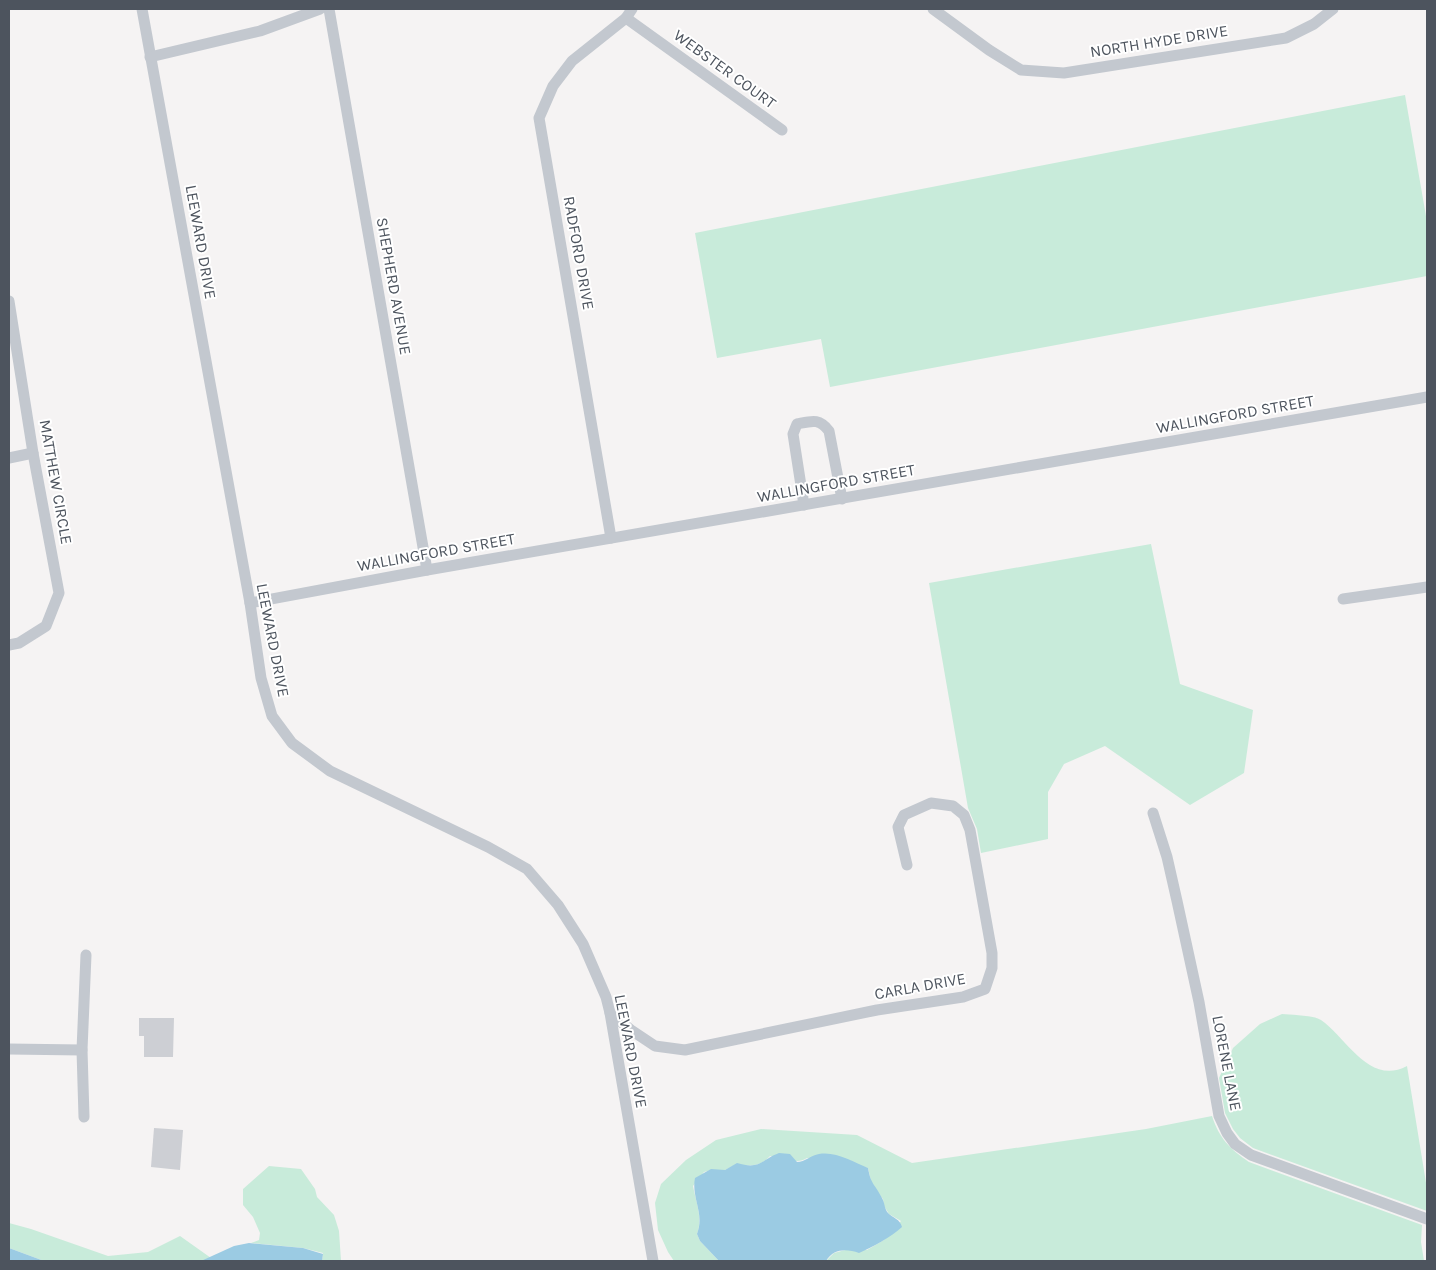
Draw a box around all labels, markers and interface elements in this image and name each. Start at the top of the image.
street label: NORTH HYDE DRIVE [1089,21,1229,61]
street label: WEBSTER COURT [670,25,780,113]
street label: LEEWARD DRIVE [182,184,220,300]
street label: RADFORD DRIVE [560,195,598,311]
street label: SHEPHERD AVENUE [373,216,415,356]
street label: WALLINGFORD STREET [1155,391,1315,437]
street label: MATTHEW CIRCLE [36,418,76,546]
street label: WALLINGFORD STREET [756,460,916,506]
street label: WALLINGFORD STREET [356,529,516,575]
street label: LEEWARD DRIVE [253,582,293,698]
street label: CARLA DRIVE [873,969,967,1003]
street label: LEEWARD DRIVE [611,993,651,1109]
street label: LORENE LANE [1208,1014,1246,1112]

